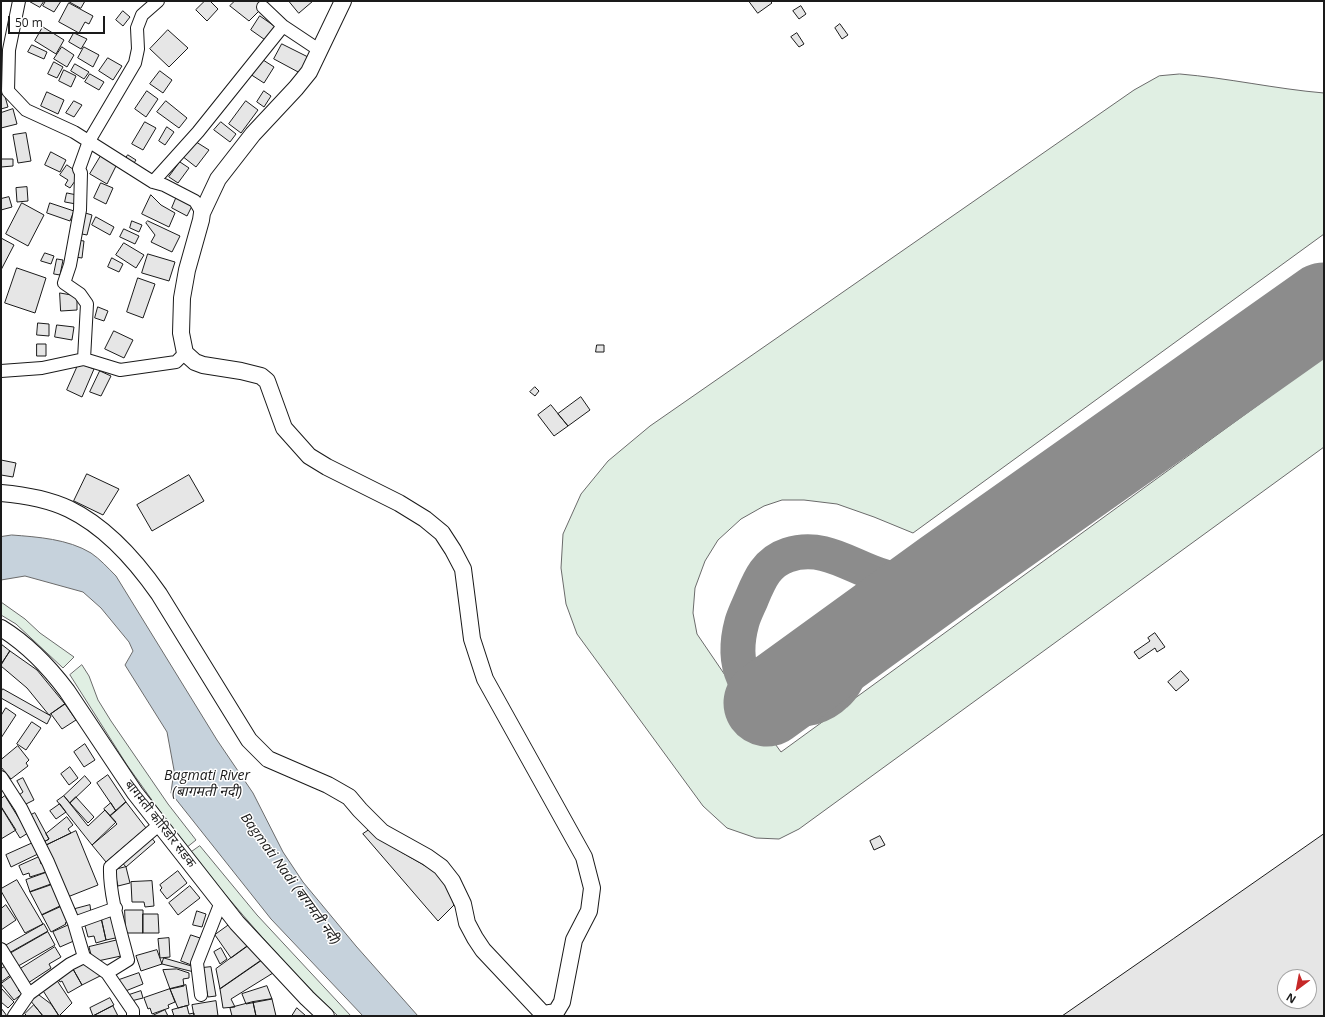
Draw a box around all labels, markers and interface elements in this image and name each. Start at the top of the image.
scale bar [10,8,107,34]
text: 50 m [15,14,43,31]
water label: Bagmati River (बागमती नदी) [164,768,250,800]
street label: बागमती कोरिडोर सडक [121,777,199,871]
water label: Bagmati Nadi (बागमती नदी) [237,810,343,948]
north arrow [1277,969,1317,1009]
text: N [1283,990,1299,1007]

